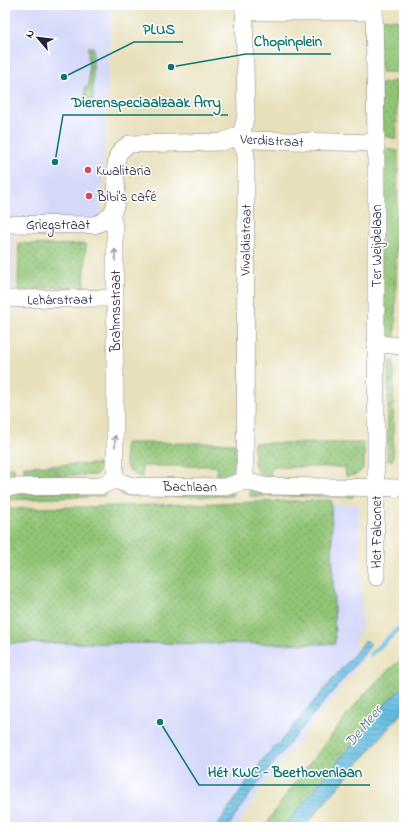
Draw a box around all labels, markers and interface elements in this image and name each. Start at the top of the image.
callout: PLUS [134,15,183,42]
north arrow [18,18,58,58]
text: PLUS [143,19,176,41]
text: N [21,27,39,41]
callout: Chopinplein [246,27,331,54]
text: Chopinplein [254,31,323,53]
callout: Dierenspeciaalzaak Arry [63,88,228,115]
text: Dierenspeciaalzaak Arry [70,92,221,116]
street label: Verdistraat [239,129,305,154]
place label: Kwalitaria [96,161,151,182]
marker: Kwalitaria [83,165,93,175]
place label: Bibi's café [96,187,157,208]
marker: Bibi's café [84,191,94,201]
street label: Vivaldistraat [235,204,258,277]
street label: Ter Weijdelaan [367,204,388,288]
street label: Griegstraat [26,215,90,237]
one-way arrow [111,249,119,262]
street label: Brahmsstraat [106,270,127,353]
street label: Lehárstraat [27,289,93,312]
one-way arrow [111,435,119,448]
street label: Bachlaan [162,477,217,498]
street label: Het Falconet [367,495,388,568]
water label: De Meer [340,699,389,752]
callout: Hét KWC - Beethovenlaan [199,758,370,785]
text: Hét KWC - Beethovenlaan [208,762,363,784]

